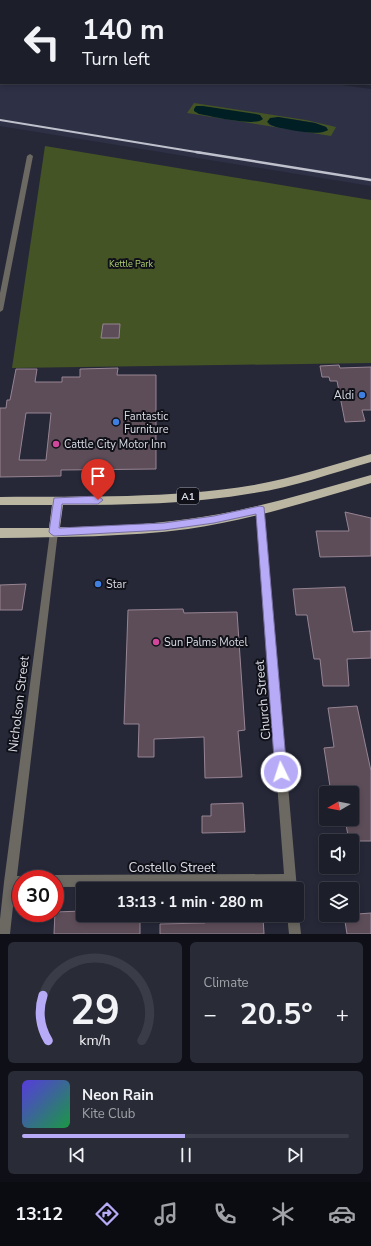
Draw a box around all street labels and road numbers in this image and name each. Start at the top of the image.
road number: A1 [177,488,199,504]
street label: Nicholson Street [4,655,34,753]
street label: Church Street [250,659,275,741]
street label: Costello Street [129,859,216,877]

